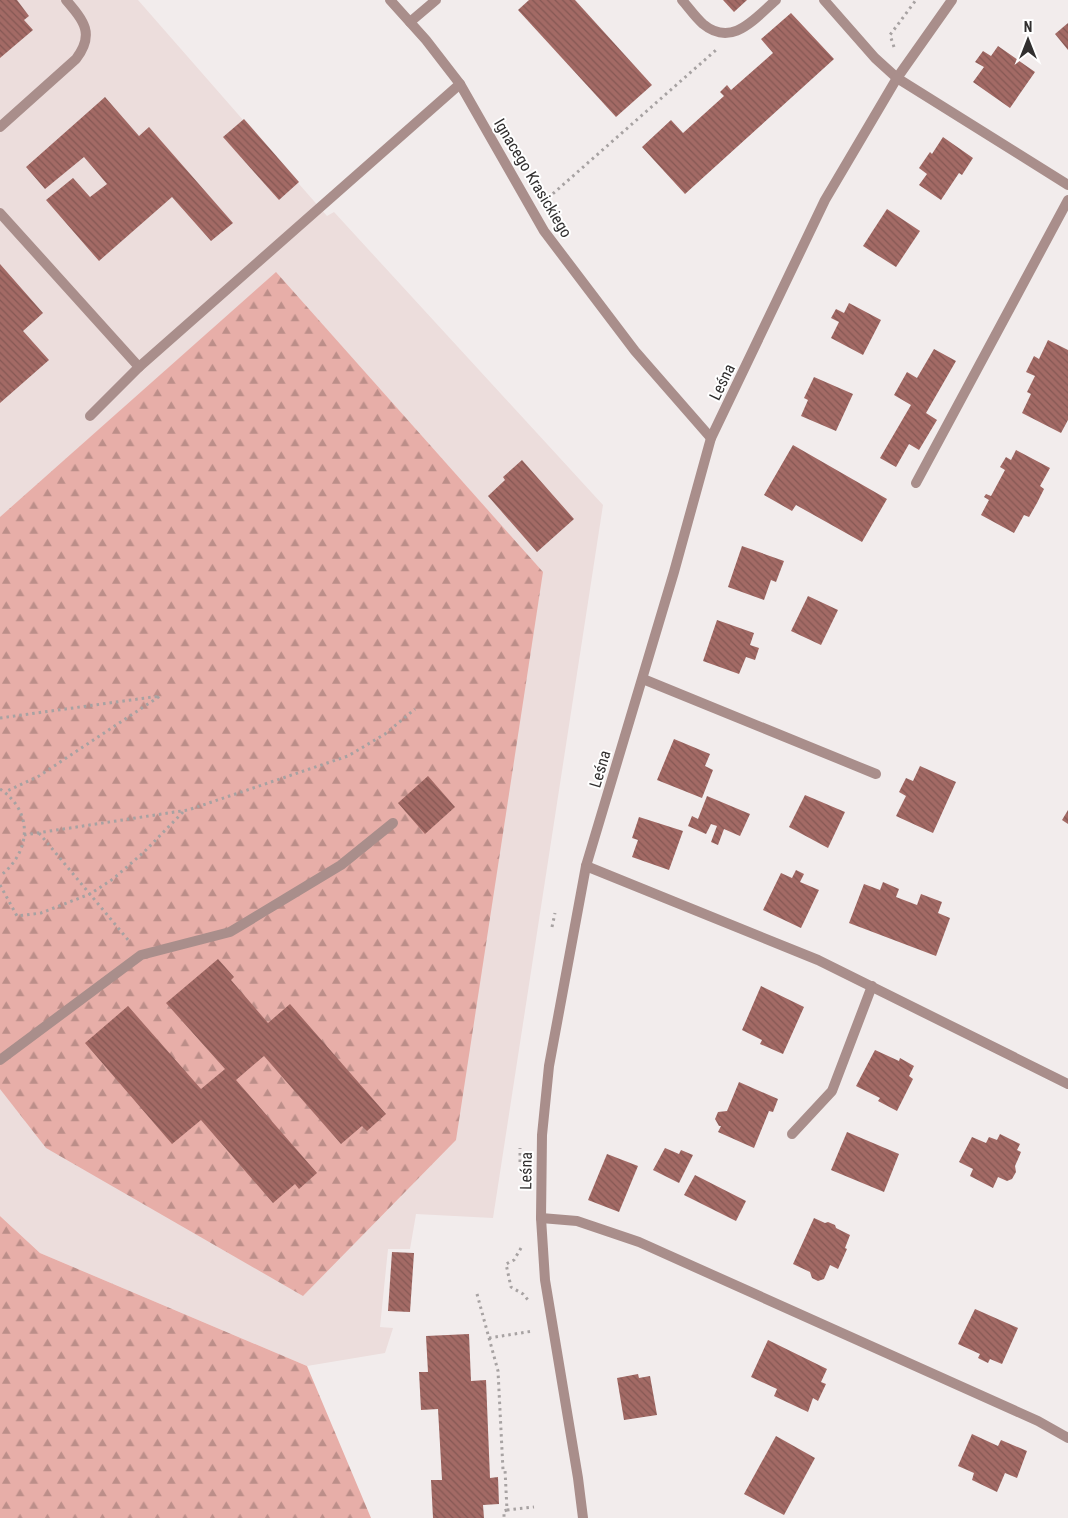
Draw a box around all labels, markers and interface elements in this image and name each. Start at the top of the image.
north arrow [1003,15,1053,65]
text: N [1024,19,1032,35]
street label: Ignacego Krasickiego [490,115,576,241]
street label: Leśna [705,361,739,403]
street label: Leśna [585,748,615,790]
street label: Leśna [516,1152,536,1190]

